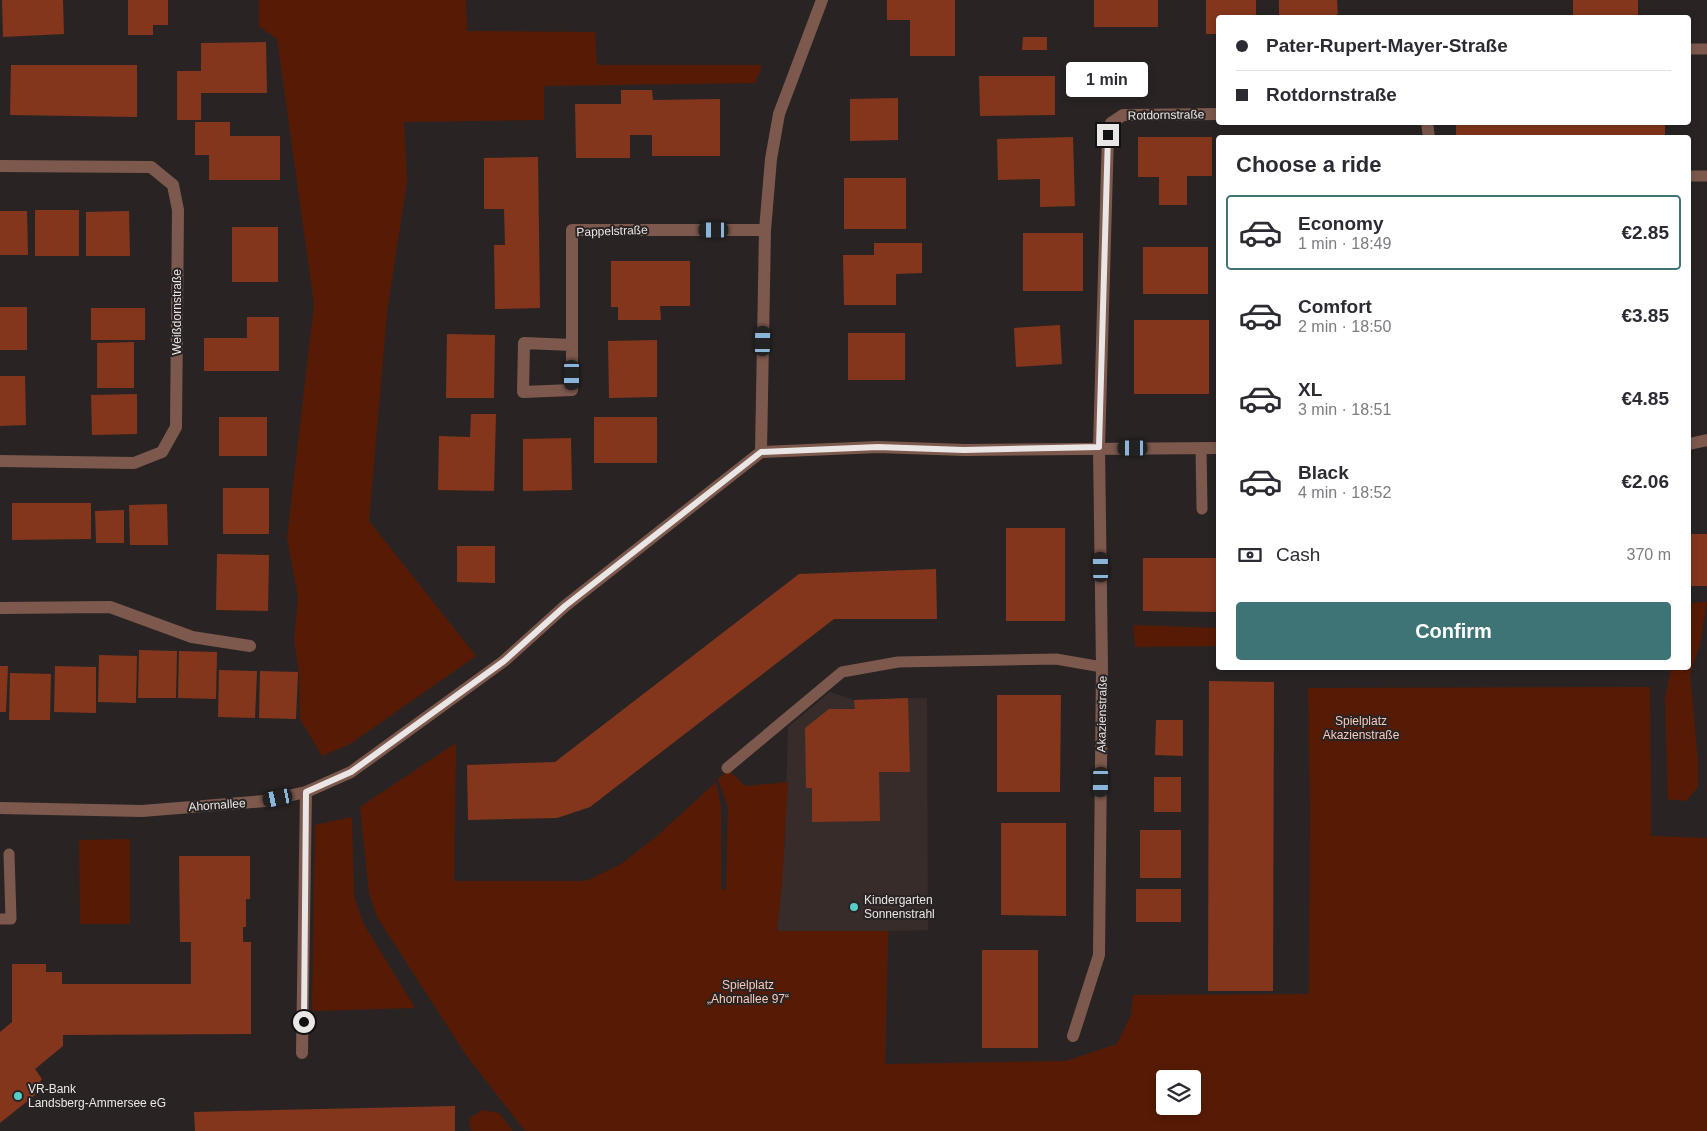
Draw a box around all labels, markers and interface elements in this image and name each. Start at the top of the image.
text: Pater-Rupert-Mayer-Straße [1266,35,1508,56]
callout: 1 min [1067,62,1149,98]
text: 1 min [1086,71,1128,88]
text: Rotdornstraße [1266,84,1397,105]
street label: Rotdornstraße [1128,107,1205,123]
route end [1097,124,1119,146]
text: Choose a ride [1236,152,1381,177]
icon: car [1238,210,1283,255]
text: Economy [1298,213,1384,234]
text: €2.85 [1621,222,1669,243]
street label: Pappelstraße [576,223,648,239]
car [699,223,729,238]
text: 1 min · 18:49 [1298,235,1391,252]
street label: Weißdornstraße [170,269,184,355]
icon: car [1238,293,1283,338]
text: Comfort [1298,296,1372,317]
text: €3.85 [1621,305,1669,326]
text: 2 min · 18:50 [1298,318,1391,335]
car [755,326,770,356]
car [564,360,579,390]
icon: car [1238,376,1283,421]
text: XL [1298,379,1322,400]
text: €4.85 [1621,388,1669,409]
text: 3 min · 18:51 [1298,401,1391,418]
car [1118,441,1148,456]
icon: car [1238,459,1283,504]
text: Black [1298,462,1349,483]
text: €2.06 [1621,471,1669,492]
text: 4 min · 18:52 [1298,484,1391,501]
icon: cash [1236,541,1264,569]
text: Cash [1276,544,1320,565]
text: 370 m [1627,546,1671,563]
car [1093,552,1108,582]
button: Confirm [1236,602,1671,660]
street label: Akazienstraße [1094,675,1110,752]
park label: Spielplatz Akazienstraße [1323,714,1400,742]
car [1093,767,1108,797]
car [261,788,294,808]
street label: Ahornallee [188,796,246,814]
place label: Kindergarten Sonnenstrahl [864,893,935,921]
marker: Kindergarten Sonnenstrahl [848,901,860,913]
park label: Spielplatz „Ahornallee 97“ [707,978,789,1006]
route start [293,1011,315,1033]
map controls [1156,1070,1201,1115]
button: layers [1156,1070,1201,1115]
place label: VR-Bank Landsberg-Ammersee eG [28,1082,166,1110]
marker: VR-Bank Landsberg-Ammersee eG [12,1090,24,1102]

